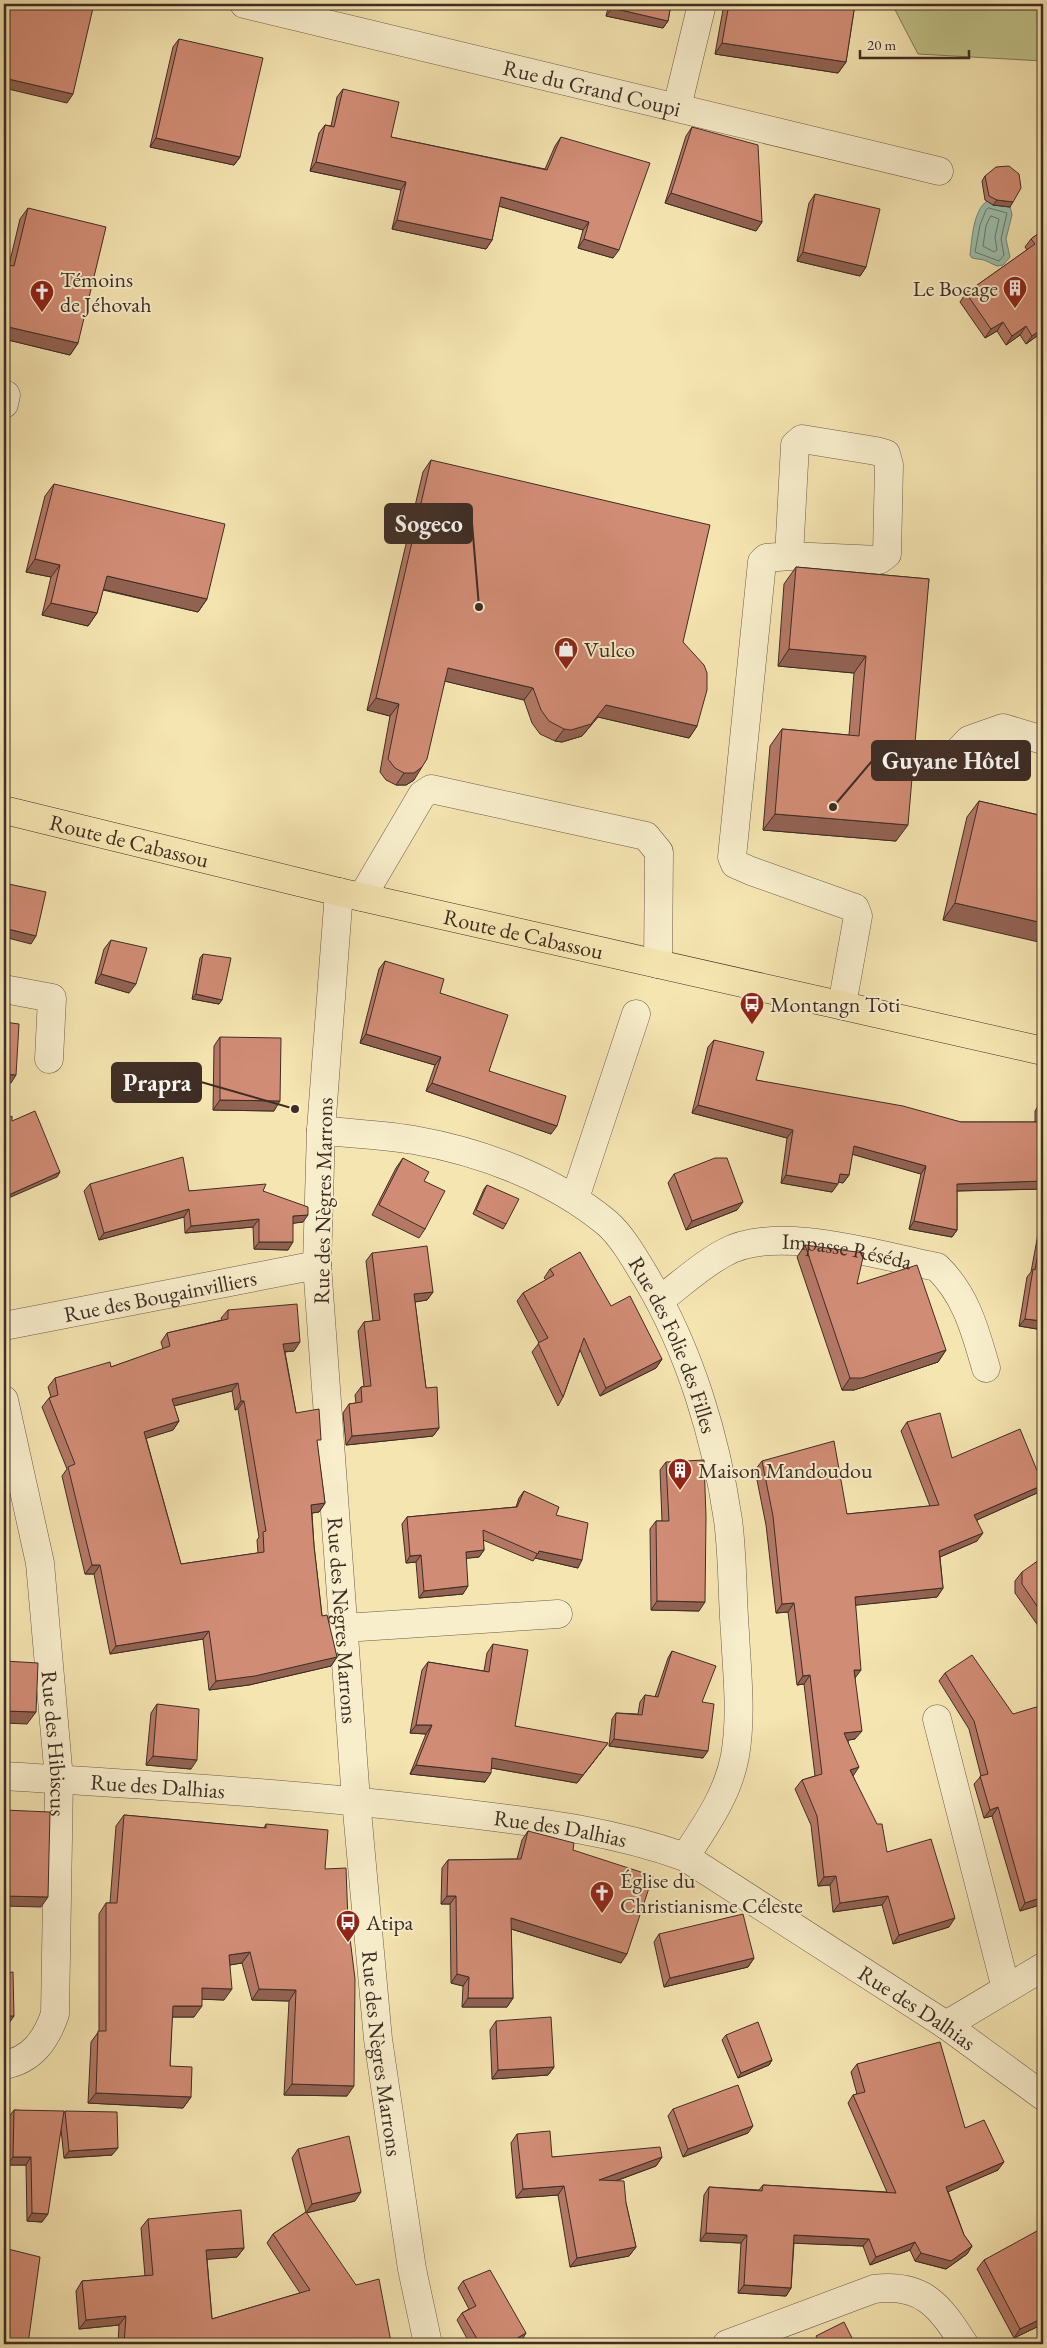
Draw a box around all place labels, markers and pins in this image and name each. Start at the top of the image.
place label: Témoins de Jéhovah [60,265,151,319]
place label: Le Bocage [913,274,998,303]
building icon: Le Bocage [1002,275,1028,309]
church icon: Témoins de Jéhovah [29,279,55,313]
callout: Sogeco [385,504,472,543]
place label: Vulco [584,635,635,664]
shop icon: Vulco [553,636,579,670]
callout: Guyane Hôtel [872,741,1030,780]
place label: Montangn Toti [770,990,900,1019]
bus stop icon: Montangn Toti [739,991,765,1025]
callout: Prapra [112,1063,201,1102]
place label: Maison Mandoudou [698,1456,873,1485]
building icon: Maison Mandoudou [667,1457,693,1491]
place label: Église du Christianisme Céleste [620,1866,803,1920]
church icon: Église du Christianisme Céleste [589,1880,615,1914]
place label: Atipa [365,1908,414,1937]
bus stop icon: Atipa [335,1909,361,1943]

